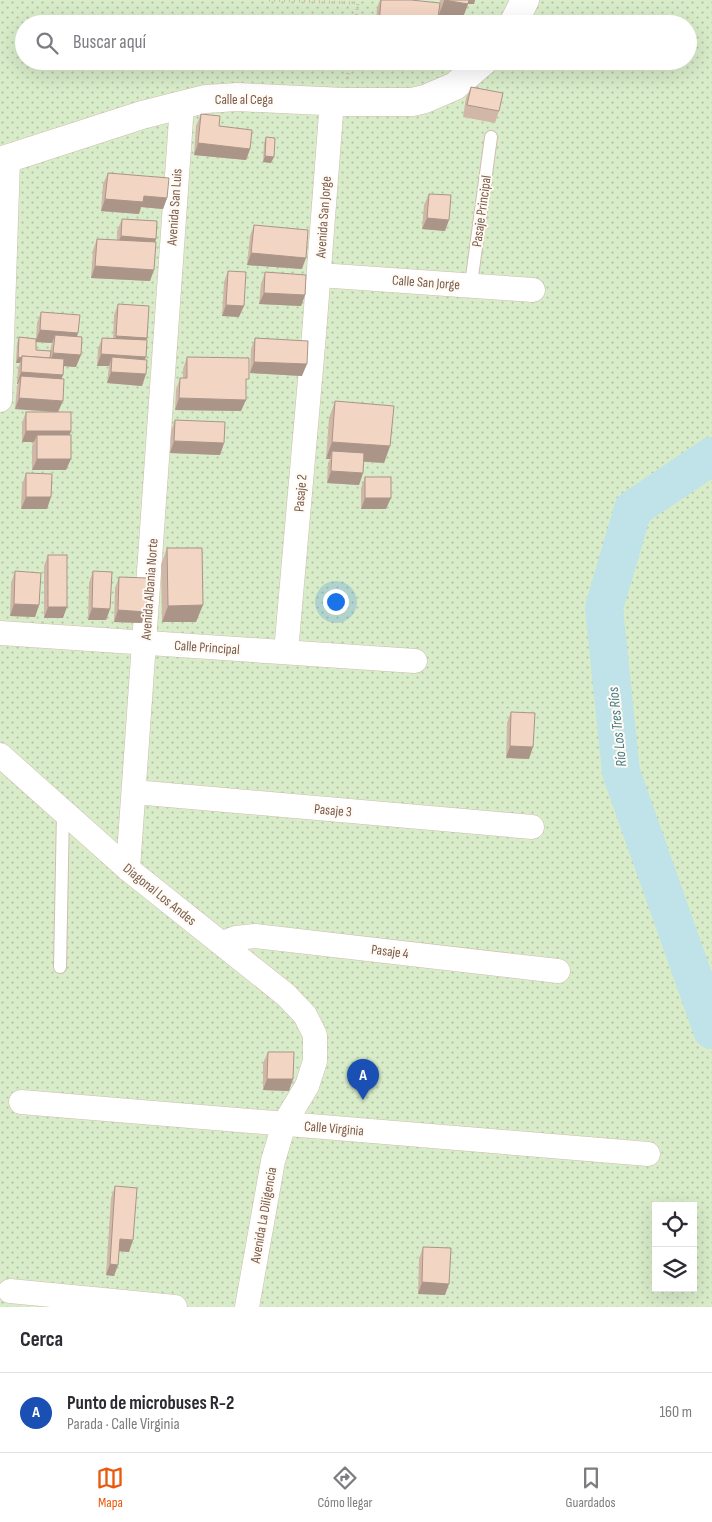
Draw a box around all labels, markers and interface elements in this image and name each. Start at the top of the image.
search box [15,15,697,70]
icon: search [33,29,61,57]
text: Buscar aquí [73,31,146,54]
street label: Calle al Cega [215,91,273,108]
street label: Avenida San Luis [163,168,186,247]
street label: Pasaje Principal [468,174,495,248]
street label: Avenida San Jorge [312,176,335,259]
street label: Calle San Jorge [391,272,461,293]
street label: Pasaje 2 [290,473,311,513]
street label: Avenida Albania Norte [137,538,162,641]
your location [323,589,349,615]
street label: Calle Principal [174,637,240,658]
water label: Río Los Tres Ríos [604,685,631,768]
street label: Pasaje 3 [313,800,353,821]
street label: Diagonal Los Andes [120,860,200,929]
street label: Pasaje 4 [370,941,410,962]
pin: A [347,1059,379,1100]
street label: Calle Virginia [303,1117,364,1140]
street label: Avenida La Diligencia [246,1166,280,1265]
map controls [652,1202,697,1292]
button: locate [652,1202,697,1247]
button: layers [652,1247,697,1292]
text: Cerca [20,1327,63,1352]
text: Punto de microbuses R-2 [67,1392,234,1415]
text: A [32,1403,40,1422]
text: 160 m [659,1403,692,1422]
text: Parada · Calle Virginia [67,1415,180,1434]
tab: Mapa [96,1464,124,1511]
tab: Cómo llegar [317,1464,373,1511]
tab: Guardados [566,1464,615,1511]

